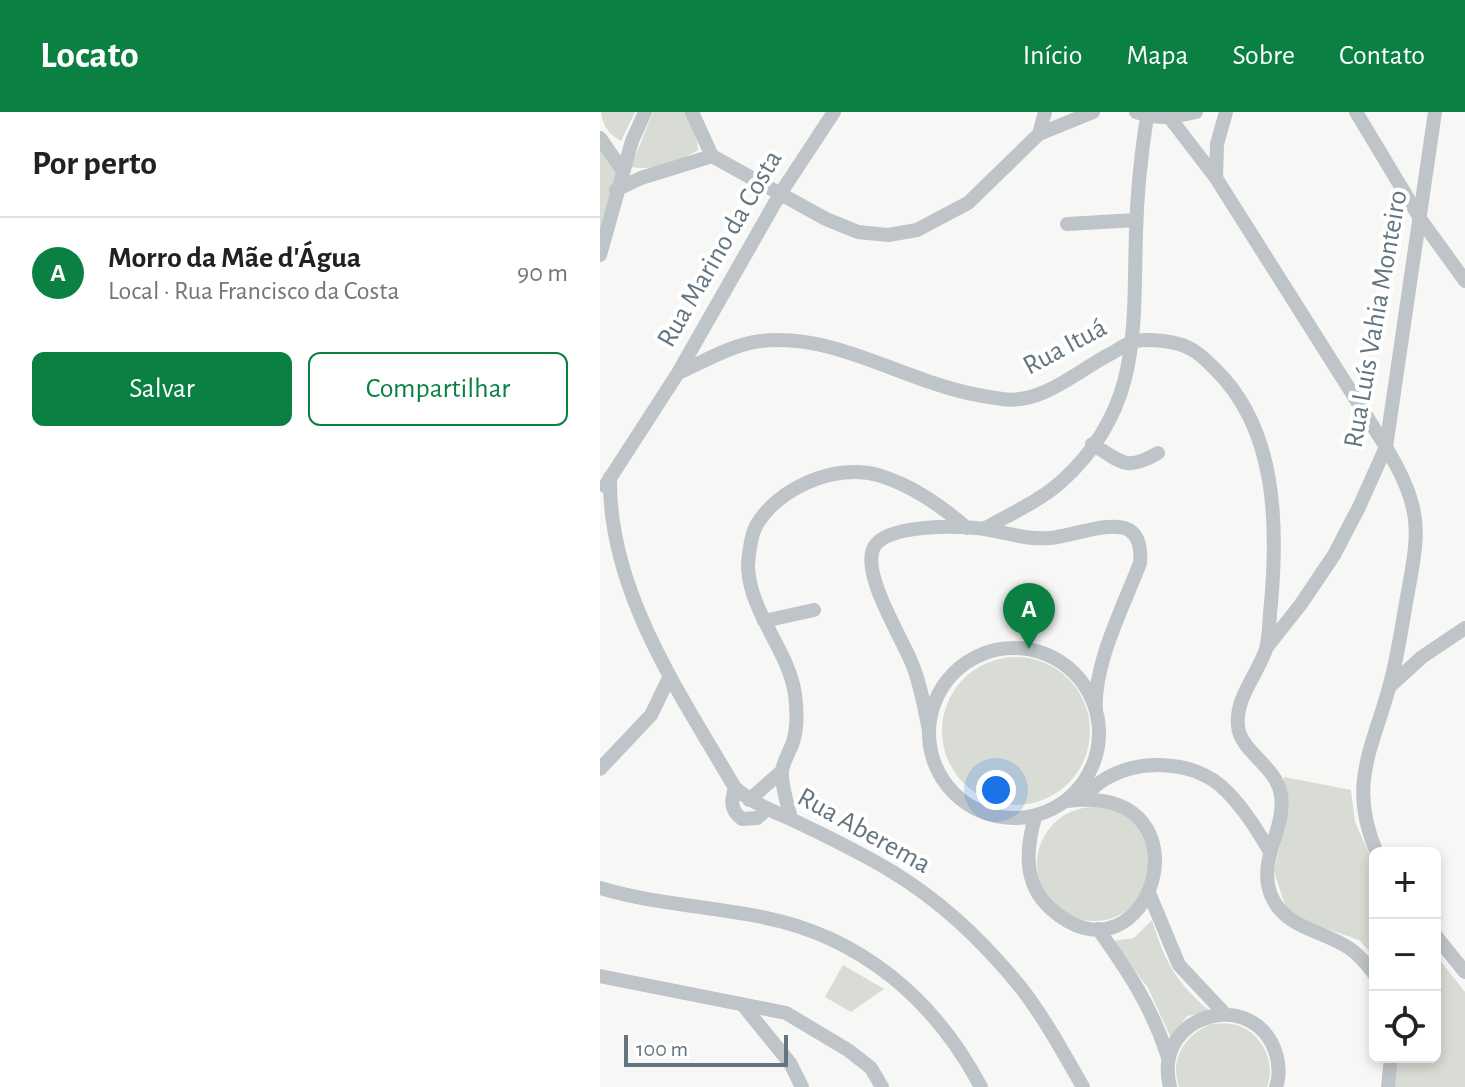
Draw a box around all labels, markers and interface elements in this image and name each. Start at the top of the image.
text: Locato [40,37,139,75]
text: Início [1023,42,1083,70]
text: Mapa [1127,42,1188,70]
text: Sobre [1232,42,1295,70]
text: Contato [1339,42,1425,70]
street label: Rua Marino da Costa [652,146,788,352]
text: Por perto [32,147,157,181]
street label: Rua Luís Vahia Monteiro [1340,188,1412,450]
text: Morro da Mãe d'Água [108,243,361,273]
text: A [50,260,66,286]
text: 90 m [517,260,568,286]
text: Local · Rua Francisco da Costa [108,278,400,304]
street label: Rua Ituá [1019,313,1111,381]
button: Salvar [32,352,292,426]
button: Compartilhar [308,352,568,426]
pin: A [1003,583,1055,649]
your location [976,770,1016,810]
street label: Rua Aberema [793,783,935,879]
map controls [1369,847,1441,1063]
button: + [1369,847,1441,919]
button: − [1369,919,1441,991]
button: locate [1369,991,1441,1063]
scale bar [624,1031,788,1067]
text: 100 m [636,1038,688,1060]

